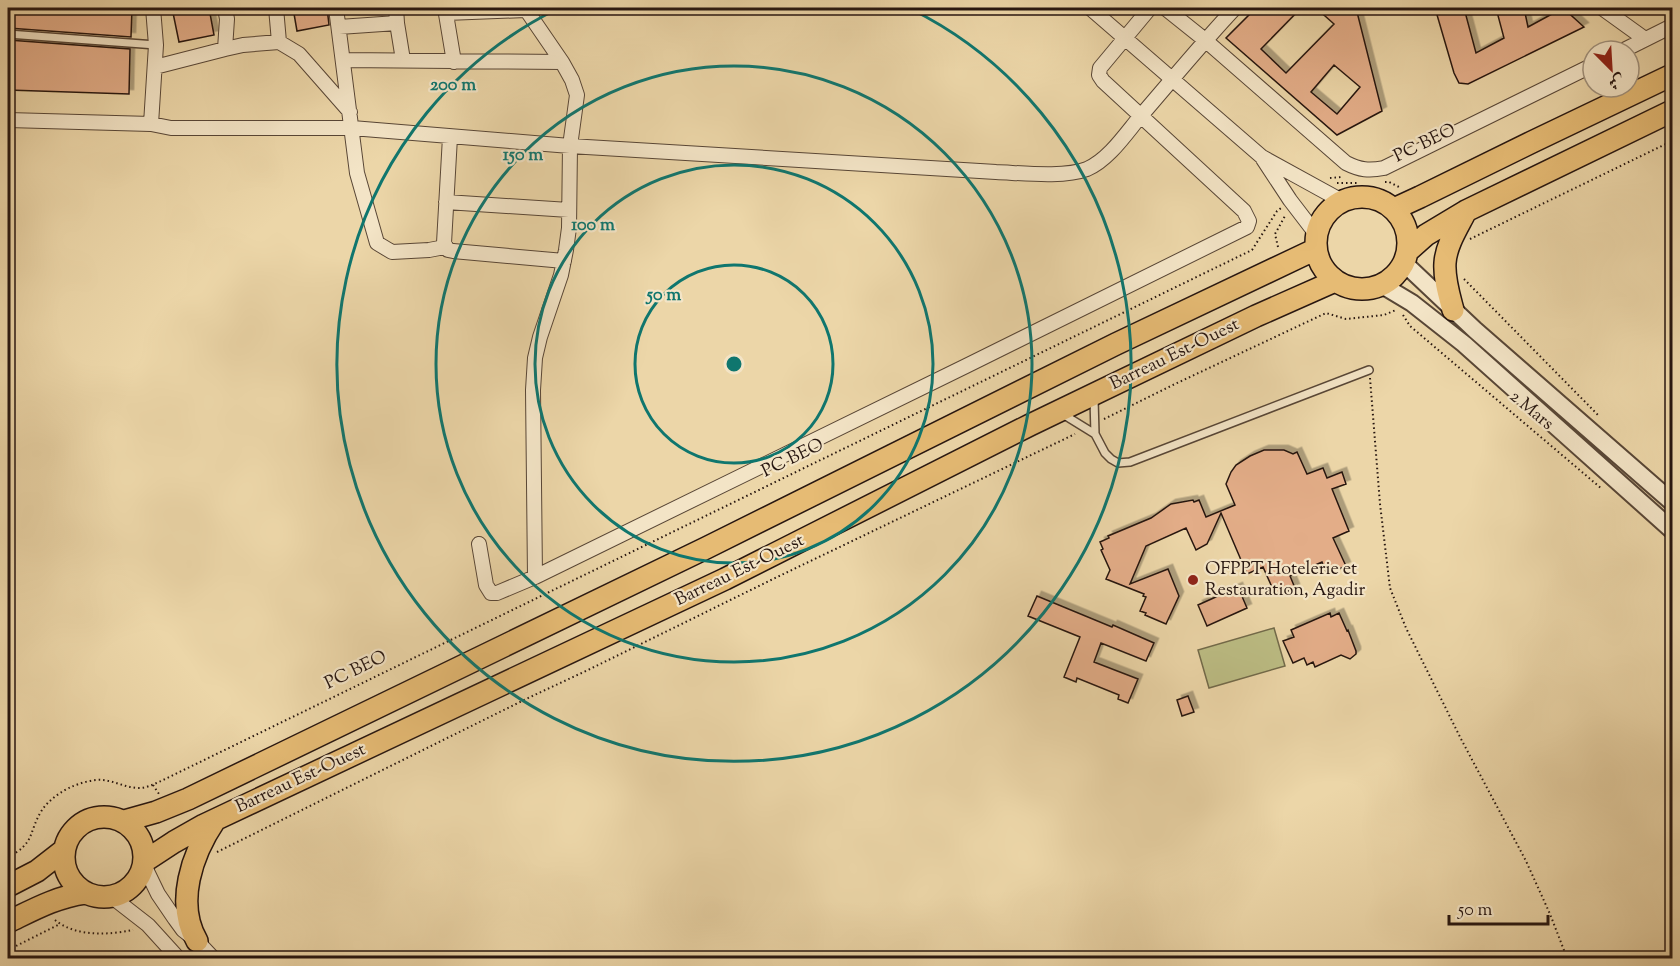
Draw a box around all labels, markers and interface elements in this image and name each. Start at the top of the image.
north arrow [1581,39,1641,99]
text: ش [1604,67,1628,94]
text: 200 m [430,73,476,99]
street label: PC BEO [1390,118,1460,170]
text: 150 m [503,143,543,169]
text: 100 m [571,213,615,239]
text: 50 m [645,283,681,309]
street label: Barreau Est-Ouest [1106,312,1244,398]
centre of rings [724,354,744,374]
street label: 2 Mars [1503,385,1559,437]
street label: PC BEO [758,433,828,485]
street label: Barreau Est-Ouest [671,528,809,614]
place label: OFPPT Hotelerie et Restauration, Agadir [1205,557,1366,604]
marker: OFPPT Hotelerie et Restauration, Agadir [1186,573,1200,587]
street label: PC BEO [321,645,391,697]
street label: Barreau Est-Ouest [232,737,370,821]
scale bar [1449,888,1548,926]
text: 50 m [1457,898,1493,924]

